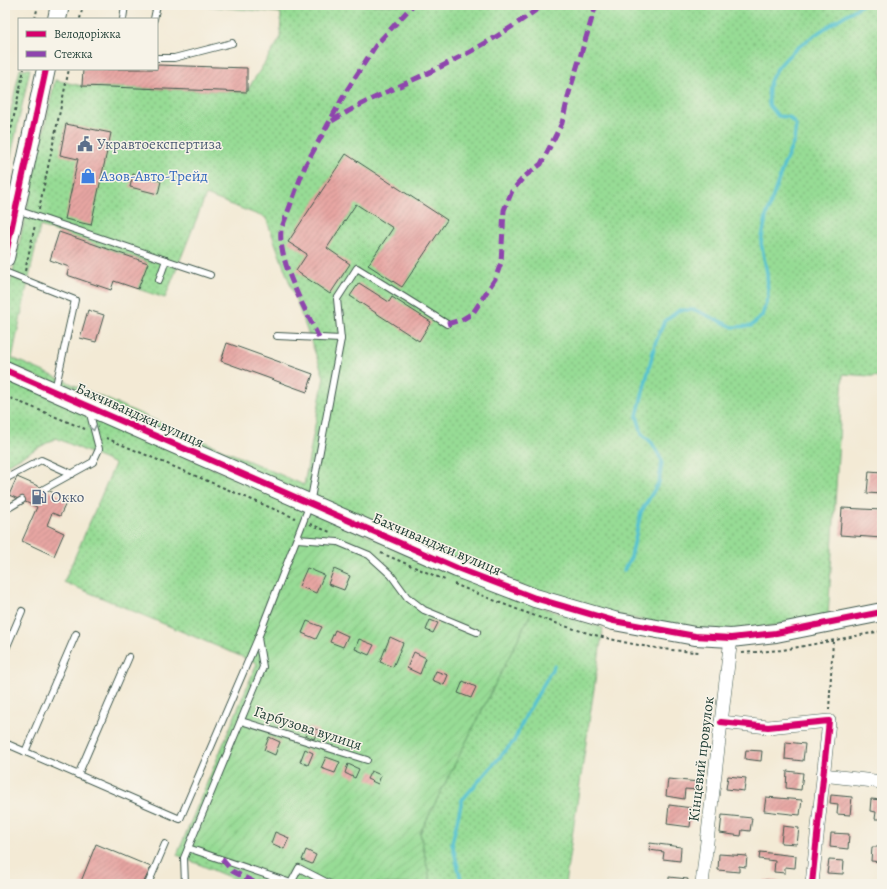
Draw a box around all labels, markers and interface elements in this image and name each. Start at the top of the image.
legend [18,18,158,70]
text: Велодоріжка [54,26,121,42]
text: Стежка [54,46,93,62]
place label: Укравтоекспертиза [97,134,222,154]
public building icon: Укравтоекспертиза [76,135,94,153]
place label: Азов-Авто-Трейд [99,166,208,186]
shop icon: Азов-Авто-Трейд [79,167,97,185]
street label: Бахчиванджи вулиця [73,378,207,452]
one-way arrow [89,424,97,431]
place label: Окко [51,487,84,507]
fuel station icon: Окко [30,488,48,506]
street label: Бахчиванджи вулиця [370,508,504,580]
street label: Кінцевий провулок [683,695,719,823]
street label: Гарбузова вулиця [251,701,365,755]

